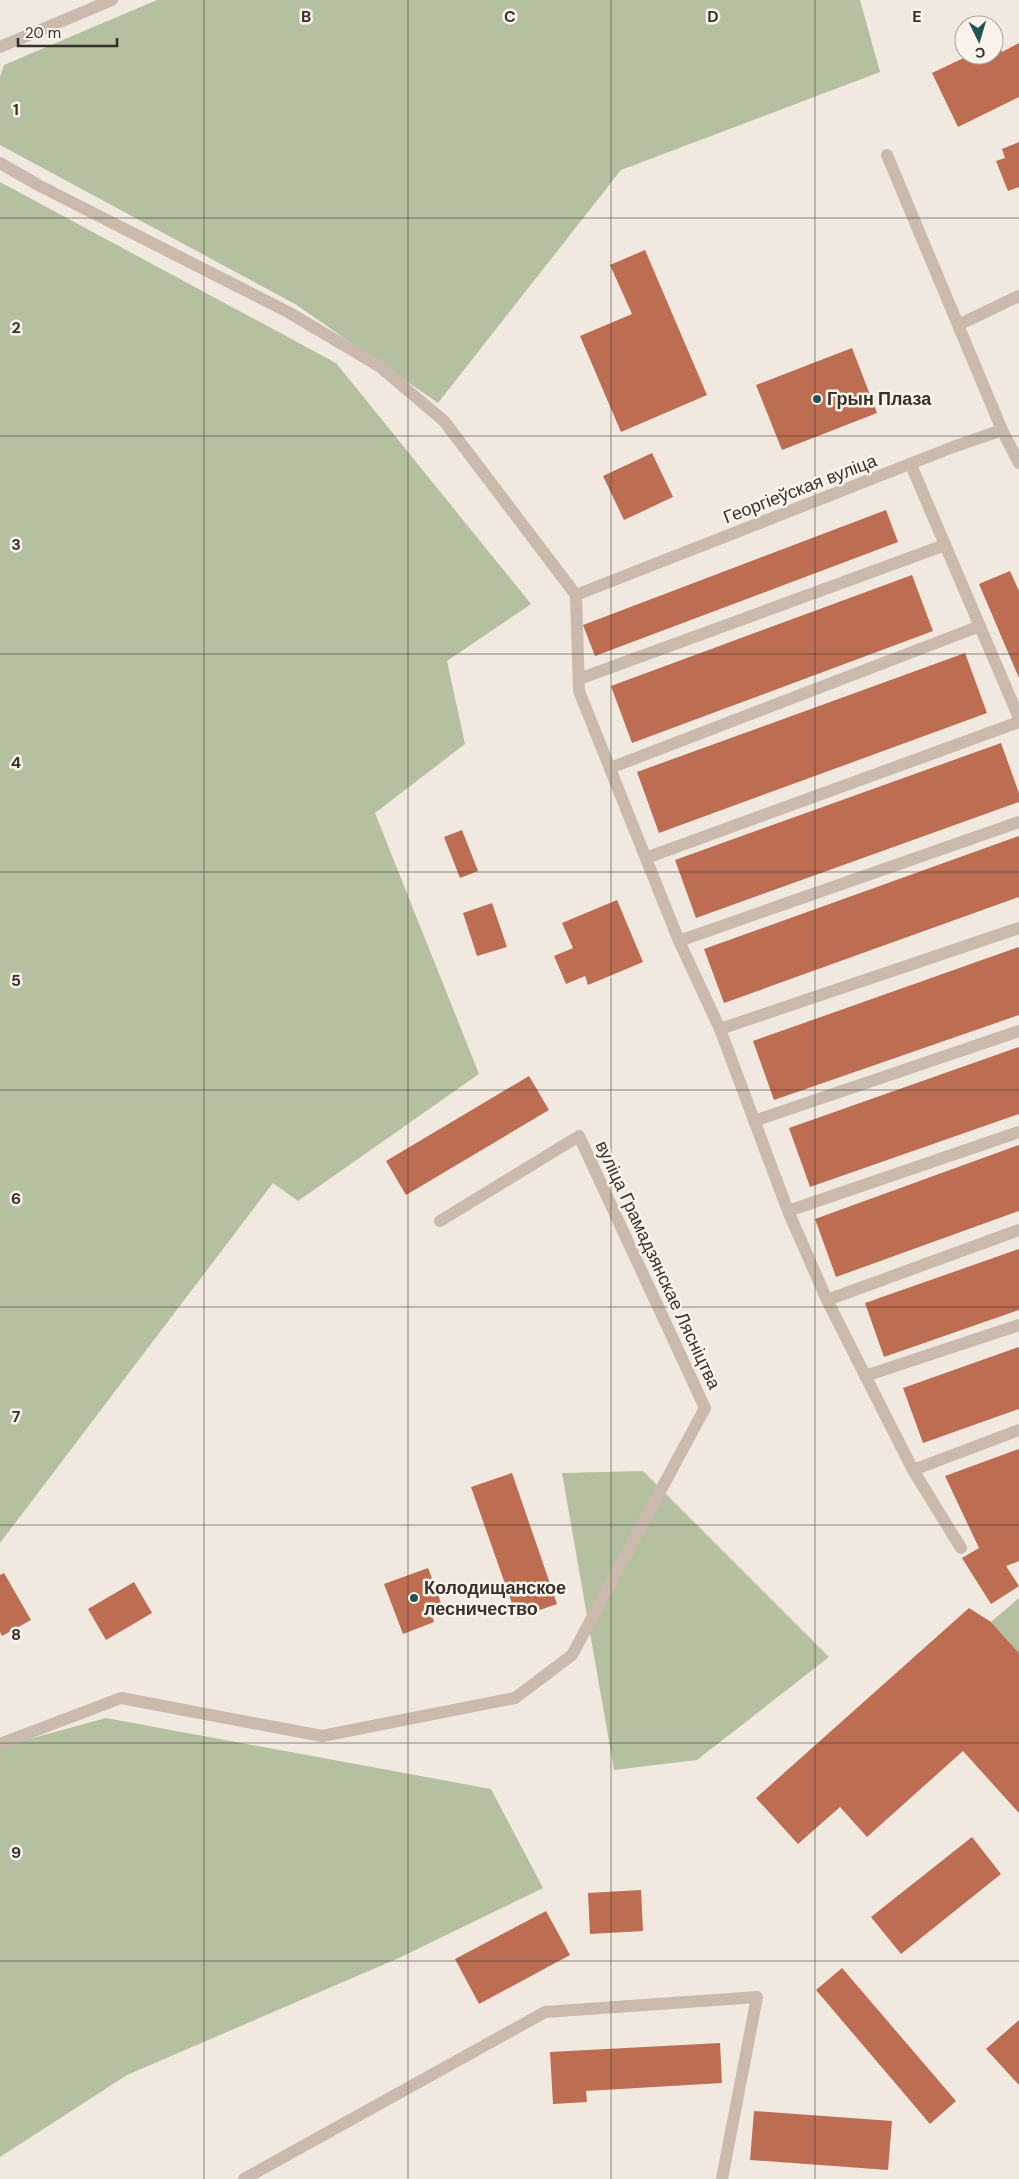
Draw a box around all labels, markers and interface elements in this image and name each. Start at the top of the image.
text: B [301,6,311,27]
text: C [504,6,516,27]
text: D [707,6,719,27]
text: E [912,6,922,27]
scale bar [18,15,116,47]
north arrow [954,15,1004,65]
text: 20 m [25,23,61,43]
text: С [974,44,986,62]
text: 1 [13,99,19,120]
text: 2 [11,317,21,338]
place label: Грын Плаза [827,387,932,411]
marker: Грын Плаза [811,393,823,405]
street label: Георгіеўская вуліца [720,448,881,529]
text: 3 [11,534,21,555]
text: 4 [11,752,21,773]
text: 5 [11,970,21,991]
street label: вуліца Грамадзянскае Лясніцтва [590,1137,727,1394]
text: 6 [11,1188,21,1209]
text: 7 [12,1406,21,1427]
place label: Колодищанское лесничество [424,1576,566,1621]
marker: Колодищанское лесничество [408,1592,420,1604]
text: 8 [11,1624,21,1645]
text: 9 [11,1842,21,1863]

